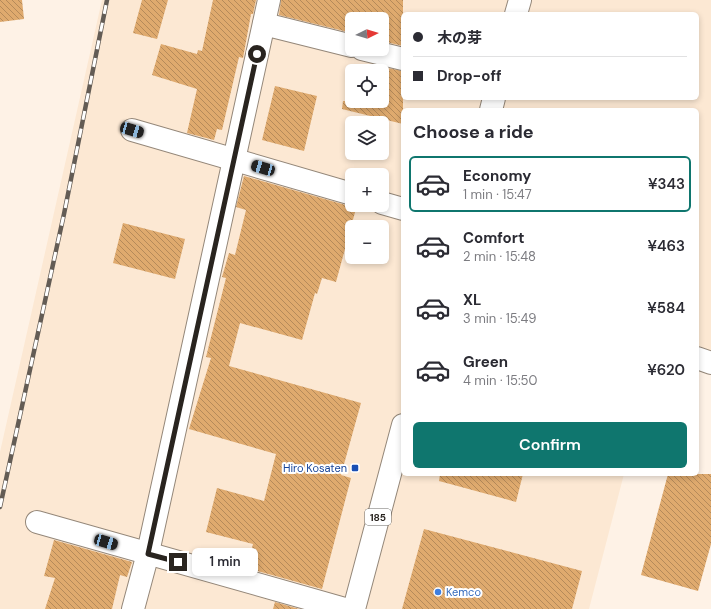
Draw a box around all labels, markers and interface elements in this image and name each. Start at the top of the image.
north arrow [345,12,389,56]
map controls [345,12,389,264]
text: 木の芽 [437,28,482,48]
route start [248,45,266,63]
button: locate [345,64,389,108]
text: Drop-off [437,66,502,86]
button: layers [345,116,389,160]
text: Choose a ride [413,120,534,144]
car [119,121,145,139]
car [250,159,276,177]
icon: car [415,166,451,202]
text: Economy [463,166,531,186]
button: + [345,168,389,212]
text: ¥343 [648,174,685,194]
text: 1 min · 15:47 [463,186,532,203]
button: − [345,220,389,264]
icon: car [415,228,451,264]
text: Comfort [463,228,524,248]
text: ¥463 [647,236,685,256]
text: 2 min · 15:48 [463,248,536,265]
icon: car [415,290,451,326]
text: XL [463,290,481,310]
text: ¥584 [647,298,685,318]
text: 3 min · 15:49 [463,310,536,327]
icon: car [415,352,451,388]
text: Green [463,352,508,372]
text: ¥620 [647,360,685,380]
text: 4 min · 15:50 [463,372,537,389]
button: Confirm [413,422,687,468]
place label: Hiro Kosaten [283,461,347,475]
marker: Hiro Kosaten [350,463,360,473]
road number: 185 [365,509,391,525]
car [93,533,119,551]
callout: 1 min [192,548,258,576]
route end [169,553,187,571]
text: 1 min [209,553,241,570]
place label: Kemco [446,585,481,599]
marker: Kemco [433,587,443,597]

